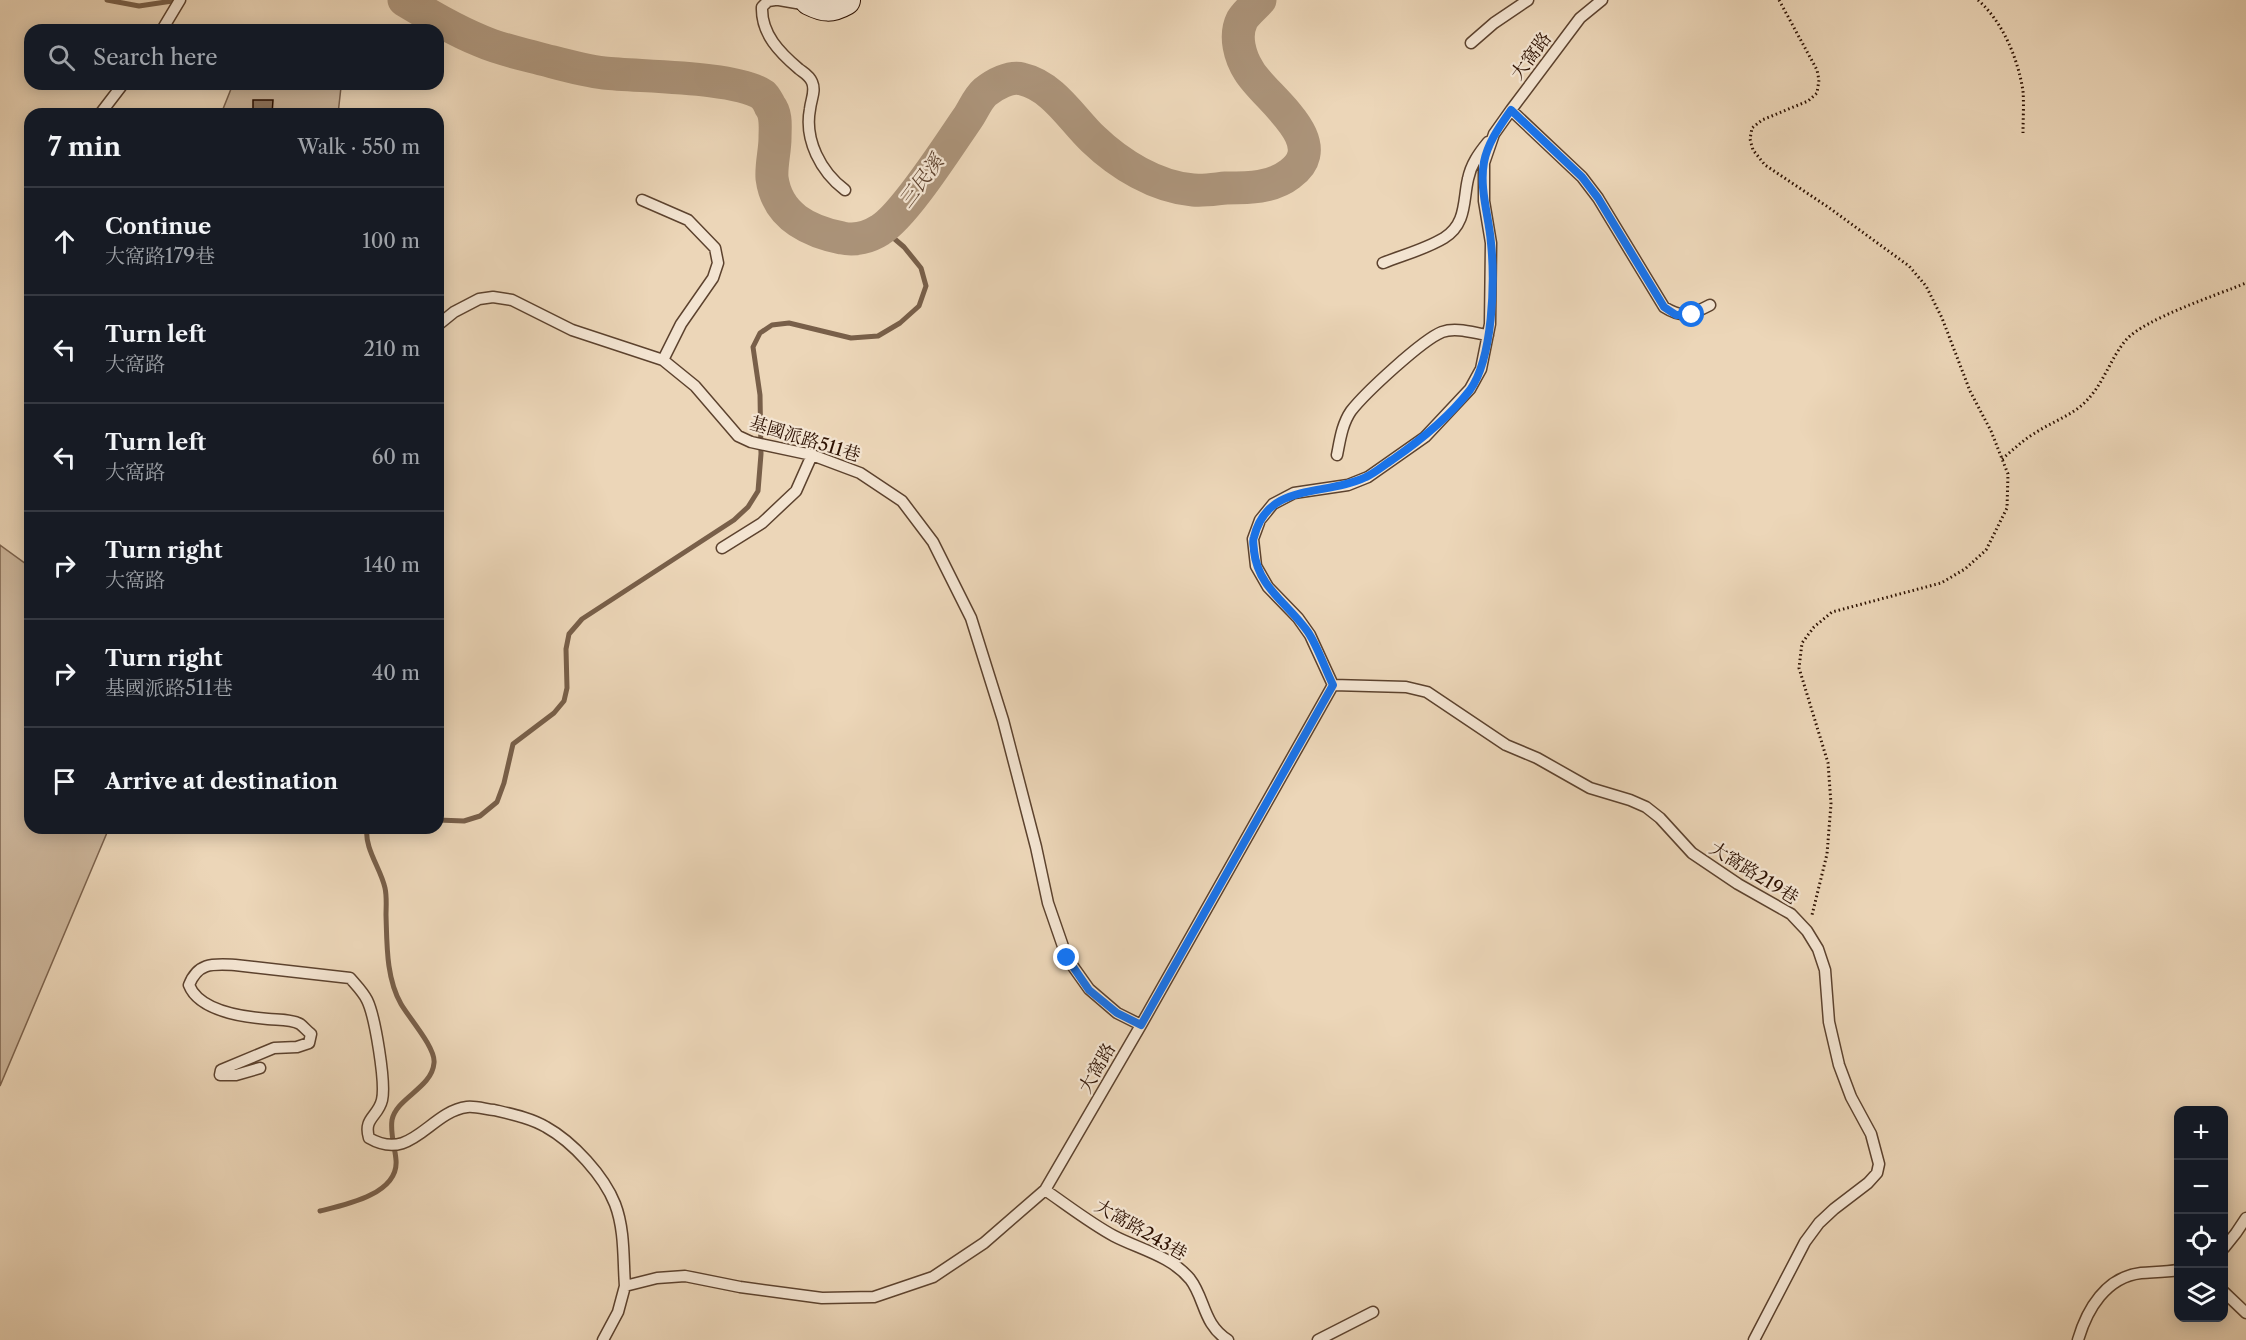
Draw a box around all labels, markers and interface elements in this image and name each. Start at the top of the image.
search box [24,24,444,90]
street label: 大窩路 [1506,28,1556,84]
icon: search [45,41,78,74]
text: Search here [93,44,218,71]
text: 7 min [48,131,121,163]
text: Walk · 550 m [298,135,420,159]
water label: 三民溪 [893,148,950,212]
text: Continue [105,213,211,240]
icon: ahead [48,225,81,258]
text: 100 m [362,229,420,253]
text: 大窩路179巷 [105,244,215,268]
route start [1678,301,1704,327]
text: Turn left [105,321,206,348]
icon: left [48,333,81,366]
text: 210 m [363,337,420,361]
text: 大窩路 [105,352,165,376]
street label: 基國派路511巷 [747,412,863,466]
text: Turn left [105,429,206,456]
icon: left [48,441,81,474]
text: 60 m [372,445,420,469]
text: 大窩路 [105,460,165,484]
text: Turn right [105,537,223,564]
icon: right [48,549,81,582]
text: 140 m [363,553,420,577]
text: 大窩路 [105,568,165,592]
text: Turn right [105,645,223,672]
icon: right [48,657,81,690]
text: 40 m [372,661,420,685]
text: 基國派路511巷 [105,676,233,700]
icon: arrive [48,765,81,798]
text: Arrive at destination [105,768,338,795]
street label: 大窩路219巷 [1706,837,1802,909]
route end [1053,944,1079,970]
street label: 大窩路 [1074,1039,1120,1097]
map controls [2174,1106,2228,1322]
button: + [2174,1106,2228,1160]
button: − [2174,1160,2228,1214]
street label: 大窩路243巷 [1091,1195,1191,1265]
button: locate [2174,1214,2228,1268]
button: layers [2174,1268,2228,1322]

